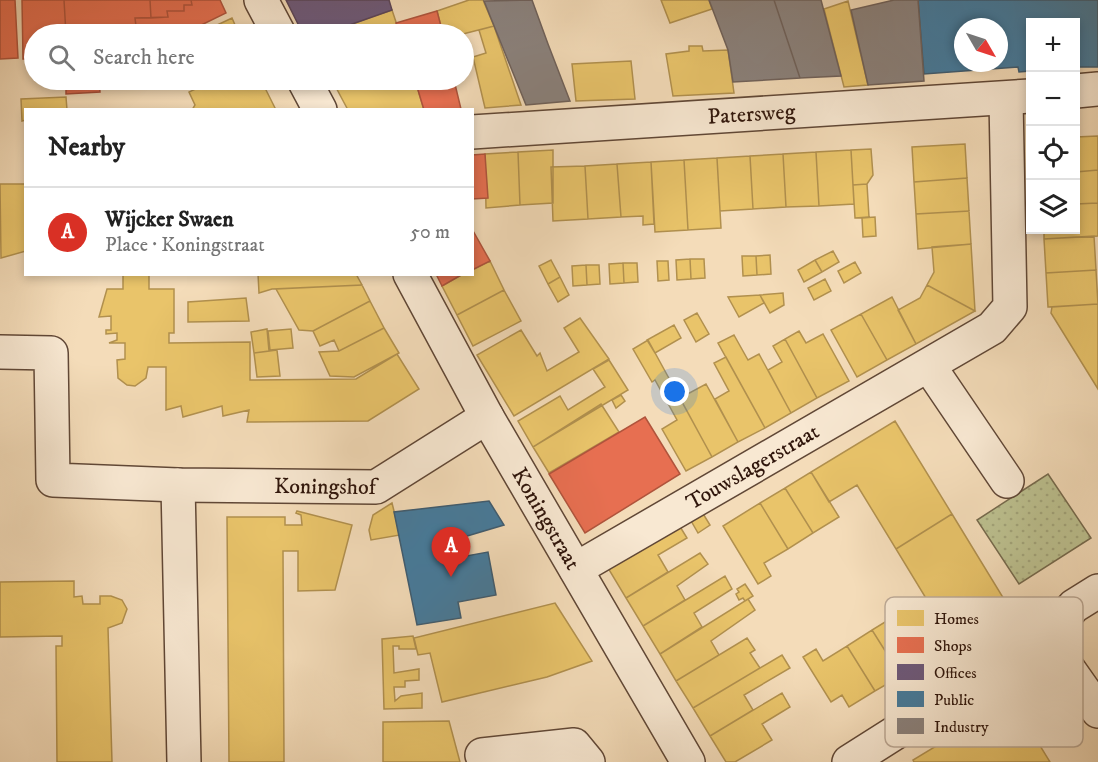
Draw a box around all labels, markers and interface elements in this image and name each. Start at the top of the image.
north arrow [954,18,1008,72]
map controls [1026,18,1080,234]
button: + [1026,18,1080,72]
search box [24,24,474,90]
icon: search [45,41,78,74]
text: Search here [93,44,195,71]
button: − [1026,72,1080,126]
street label: Patersweg [707,98,796,130]
button: locate [1026,126,1080,180]
text: Nearby [48,131,125,164]
button: layers [1026,180,1080,234]
text: Wijcker Swaen [105,206,234,233]
text: A [61,220,74,245]
text: 50 m [410,220,450,245]
text: Place · Koningstraat [105,233,265,258]
your location [660,377,689,406]
street label: Touwslagerstraat [681,418,824,516]
street label: Koningstraat [506,463,586,575]
street label: Koningshof [274,472,380,501]
pin: A [432,528,470,577]
legend [885,597,1083,747]
text: Homes [934,609,979,629]
text: Shops [934,636,972,656]
text: Offices [934,663,977,683]
text: Public [934,690,974,710]
text: Industry [934,717,989,737]

